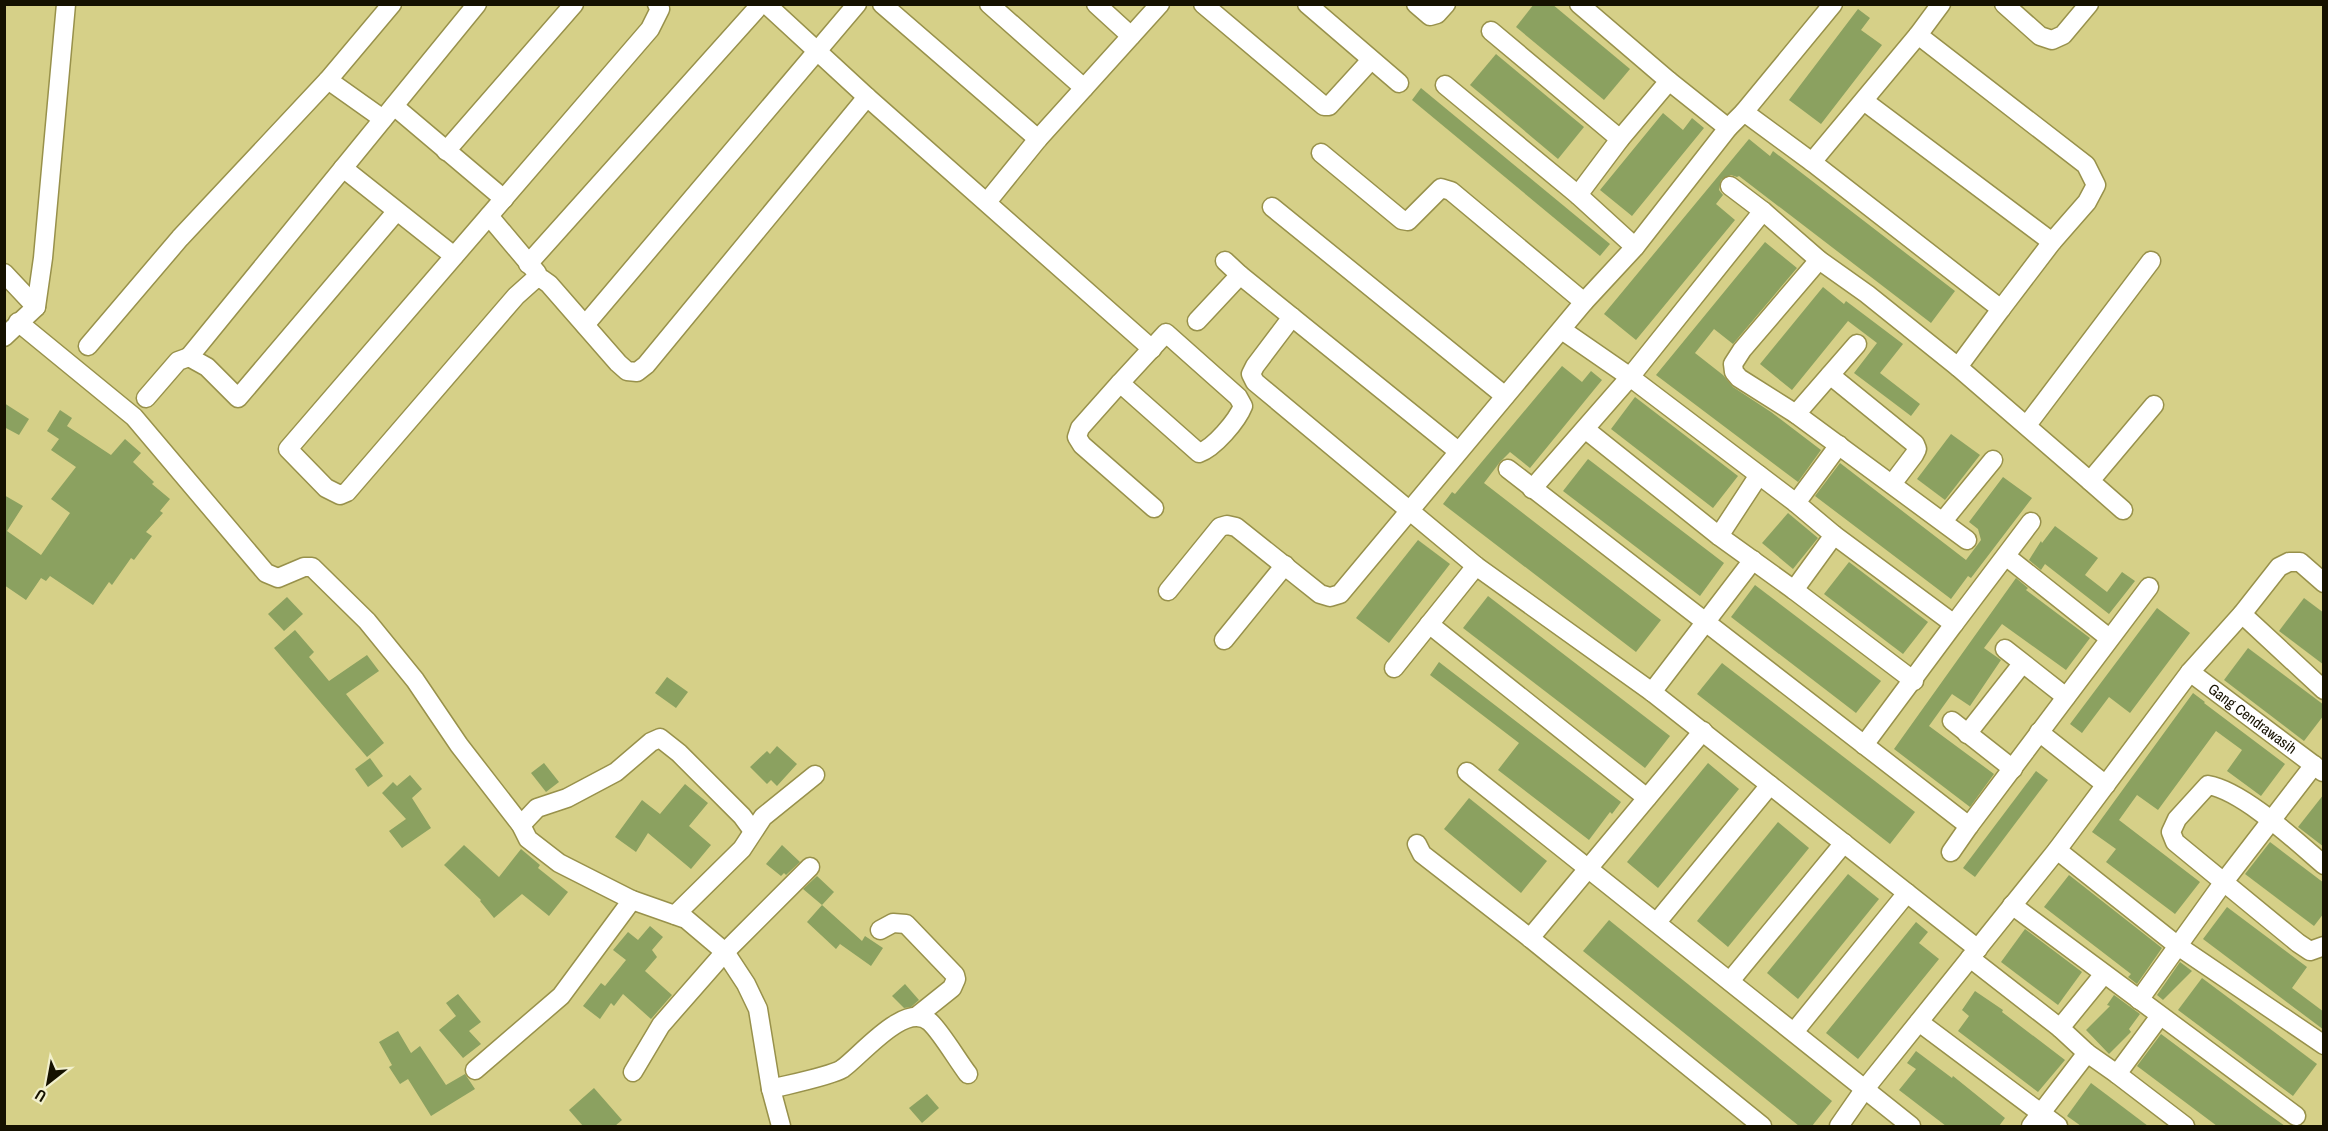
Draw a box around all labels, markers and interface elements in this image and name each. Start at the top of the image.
street label: Gang Cendrawasih [2204,678,2301,759]
north arrow [18,1053,78,1113]
text: U [31,1084,50,1108]

